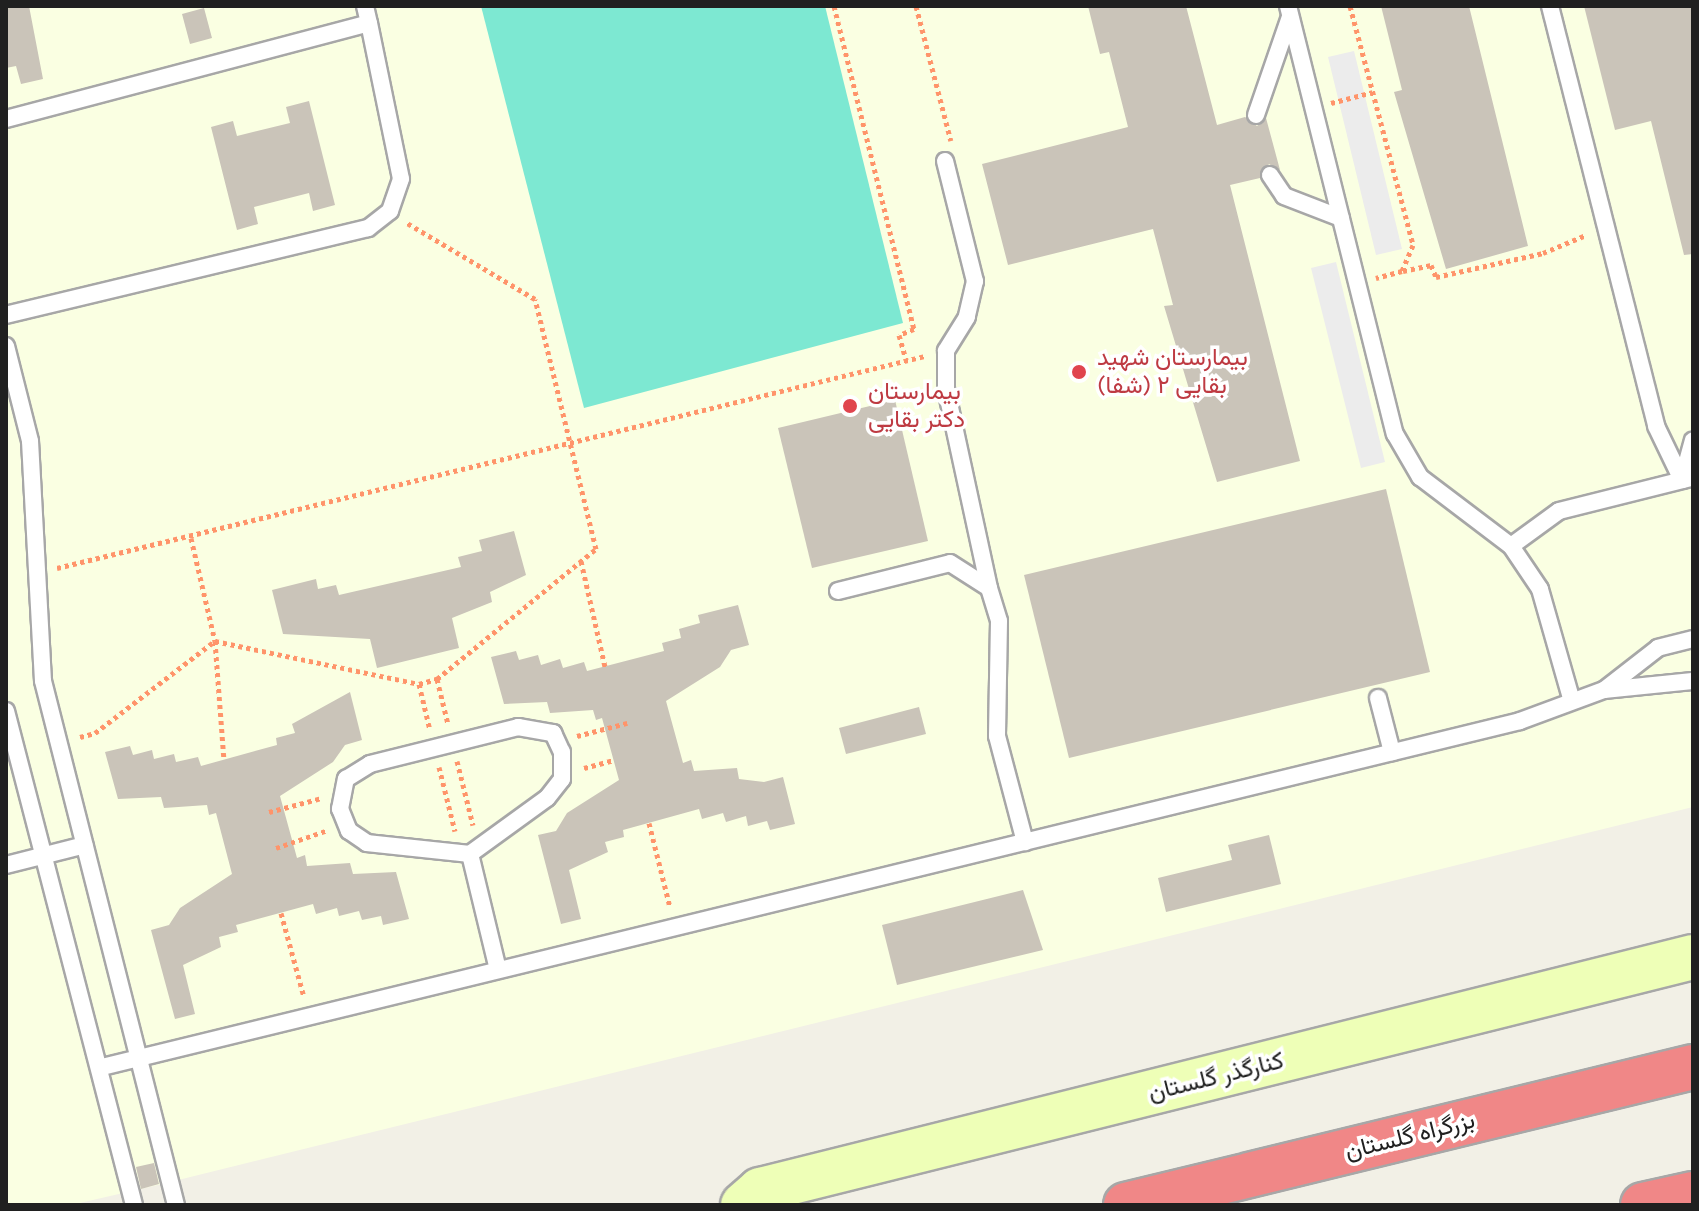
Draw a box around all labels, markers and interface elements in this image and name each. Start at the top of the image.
place label: بیمارستان شهید بقایی ۲ (شفا) [1097,344,1248,400]
marker: بیمارستان شهید بقایی ۲ (شفا) [1068,361,1090,383]
place label: بیمارستان دکتر بقایی [868,378,965,434]
marker: بیمارستان دکتر بقایی [839,395,861,417]
street label: کنارگذر گلستان [1145,1046,1287,1108]
street label: بزرگراه گلستان [1342,1106,1478,1166]

